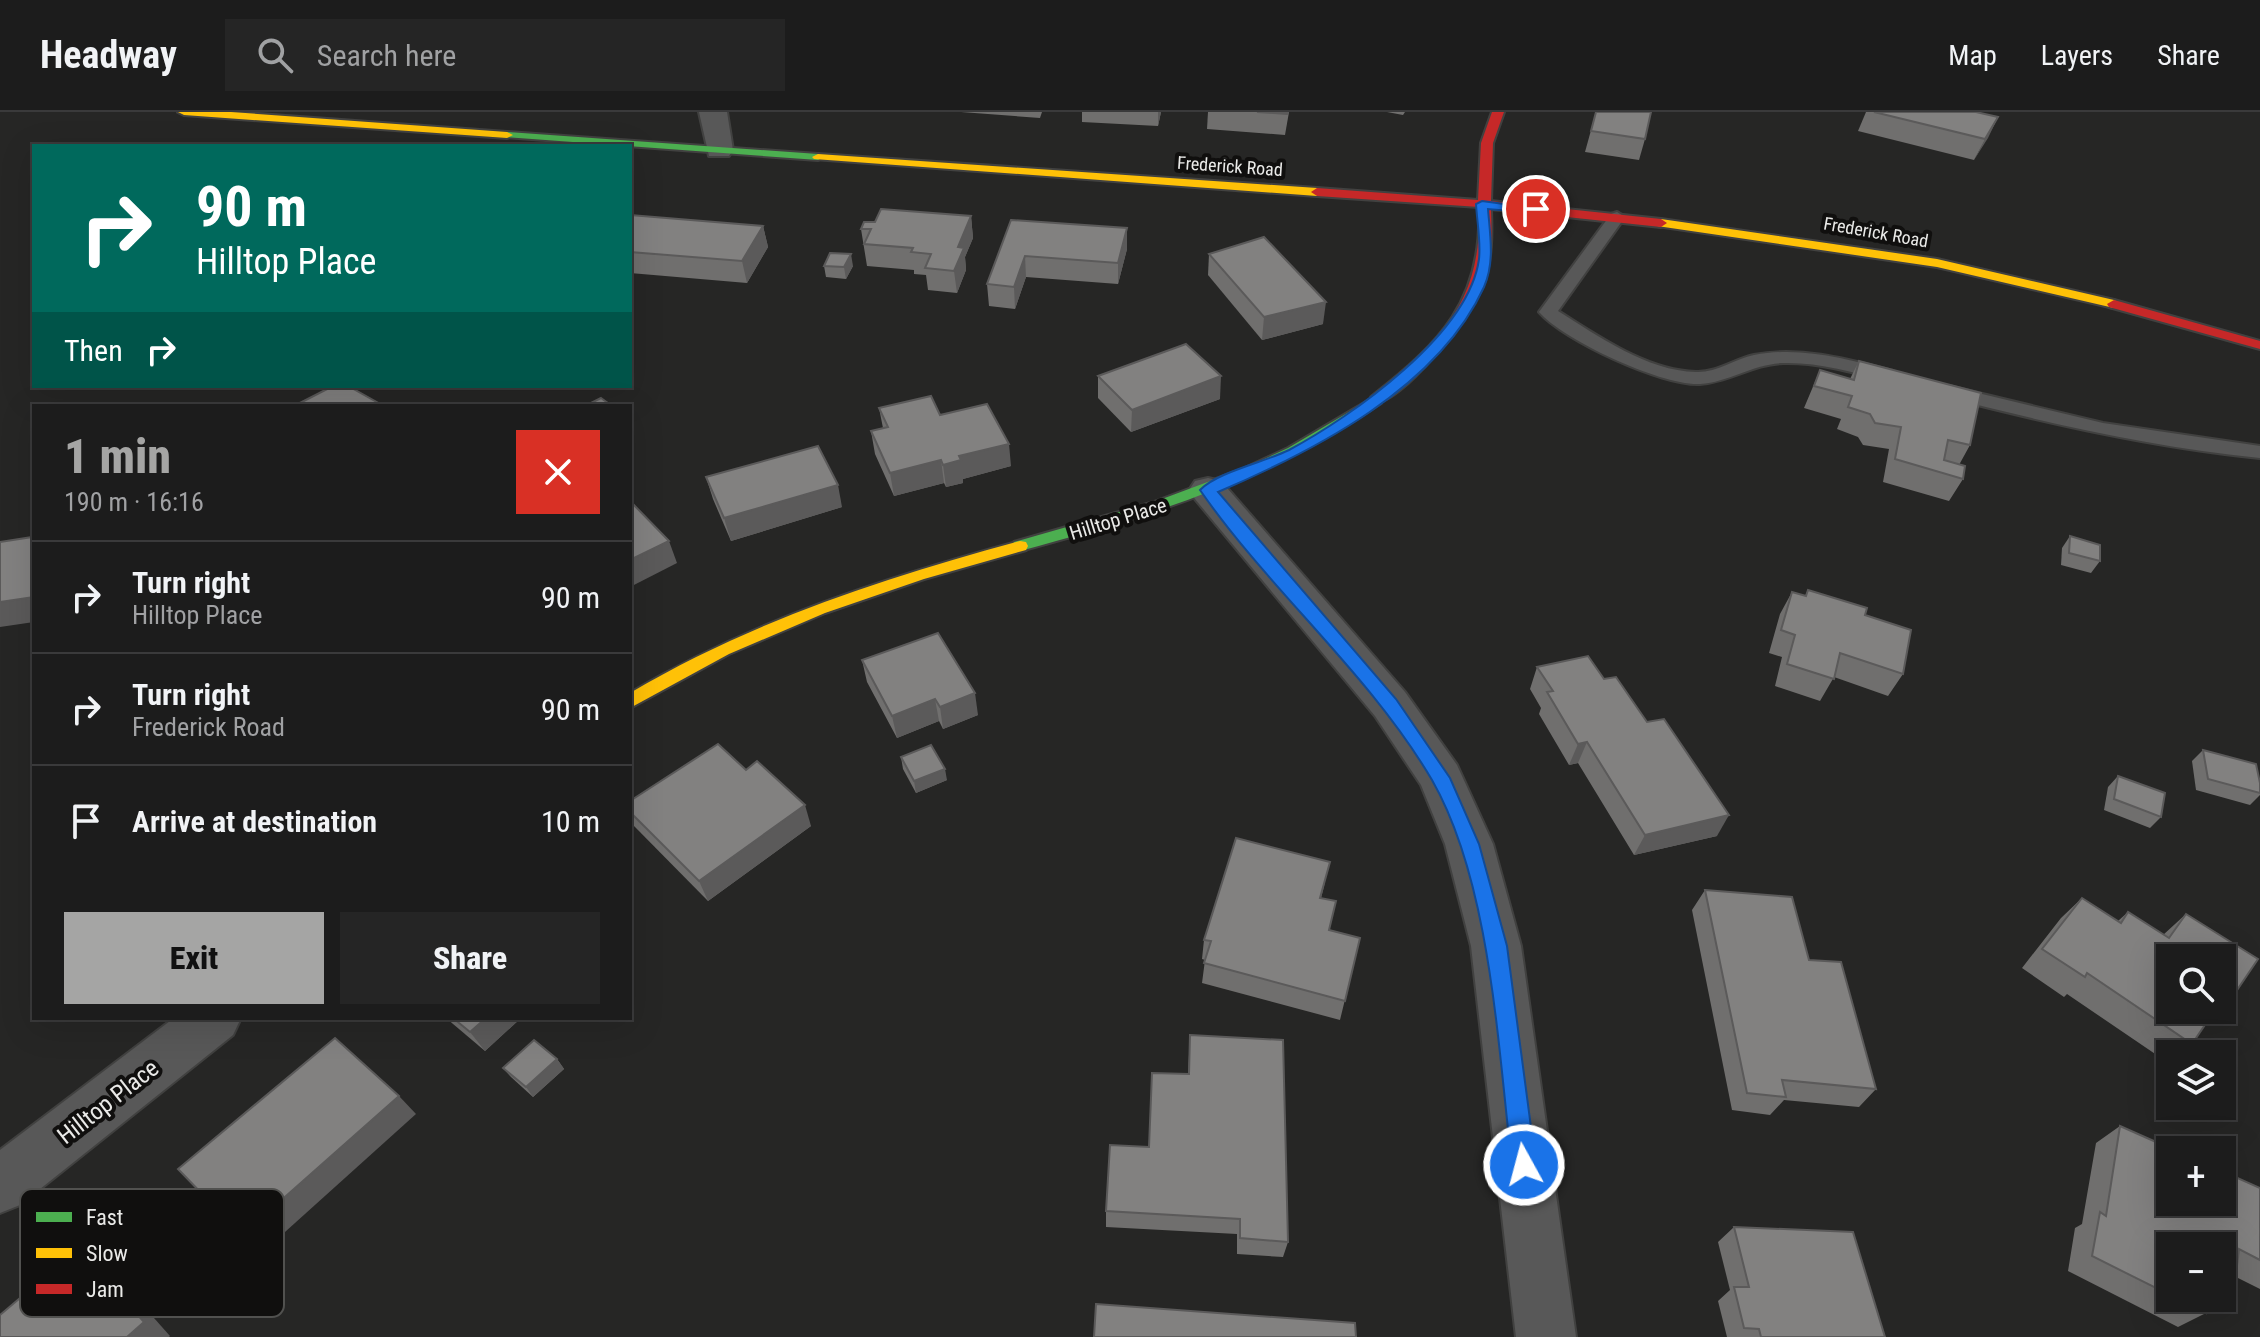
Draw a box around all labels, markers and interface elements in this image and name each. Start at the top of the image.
search box [225,19,785,91]
text: Headway [40,33,177,77]
icon: search [253,33,297,77]
text: Search here [317,38,456,73]
text: Map [1948,39,1997,72]
text: Layers [2041,39,2113,72]
text: Share [2157,39,2220,72]
street label: Frederick Road [1176,152,1284,180]
text: 90 m [196,174,307,240]
pin [1502,175,1570,243]
icon: right [64,176,168,280]
icon: arrive [1514,187,1558,231]
street label: Frederick Road [1822,212,1930,252]
text: Hilltop Place [196,241,376,283]
icon: right [139,328,183,372]
text: Then [64,333,123,368]
text: 1 min [64,428,171,485]
button: close [516,430,600,514]
text: 190 m · 16:16 [64,487,204,517]
street label: Hilltop Place [1067,493,1169,545]
text: Turn right [132,565,250,600]
icon: right [64,575,108,619]
text: 90 m [541,580,600,615]
text: Hilltop Place [132,600,262,630]
text: Turn right [132,677,250,712]
icon: right [64,687,108,731]
text: 90 m [541,692,600,727]
text: Frederick Road [132,712,285,742]
icon: arrive [64,799,108,843]
text: Arrive at destination [132,804,377,839]
text: 10 m [541,804,600,839]
button: Exit [64,912,324,1004]
button: Share [340,912,600,1004]
map controls [2156,944,2236,1312]
button: search [2156,944,2236,1024]
button: layers [2156,1040,2236,1120]
street label: Hilltop Place [52,1054,164,1150]
position arrow [1482,1123,1566,1207]
button: + [2156,1136,2236,1216]
legend [20,1189,284,1317]
text: Fast [86,1205,123,1230]
button: − [2156,1232,2236,1312]
text: Slow [86,1241,128,1266]
text: Jam [86,1277,124,1302]

